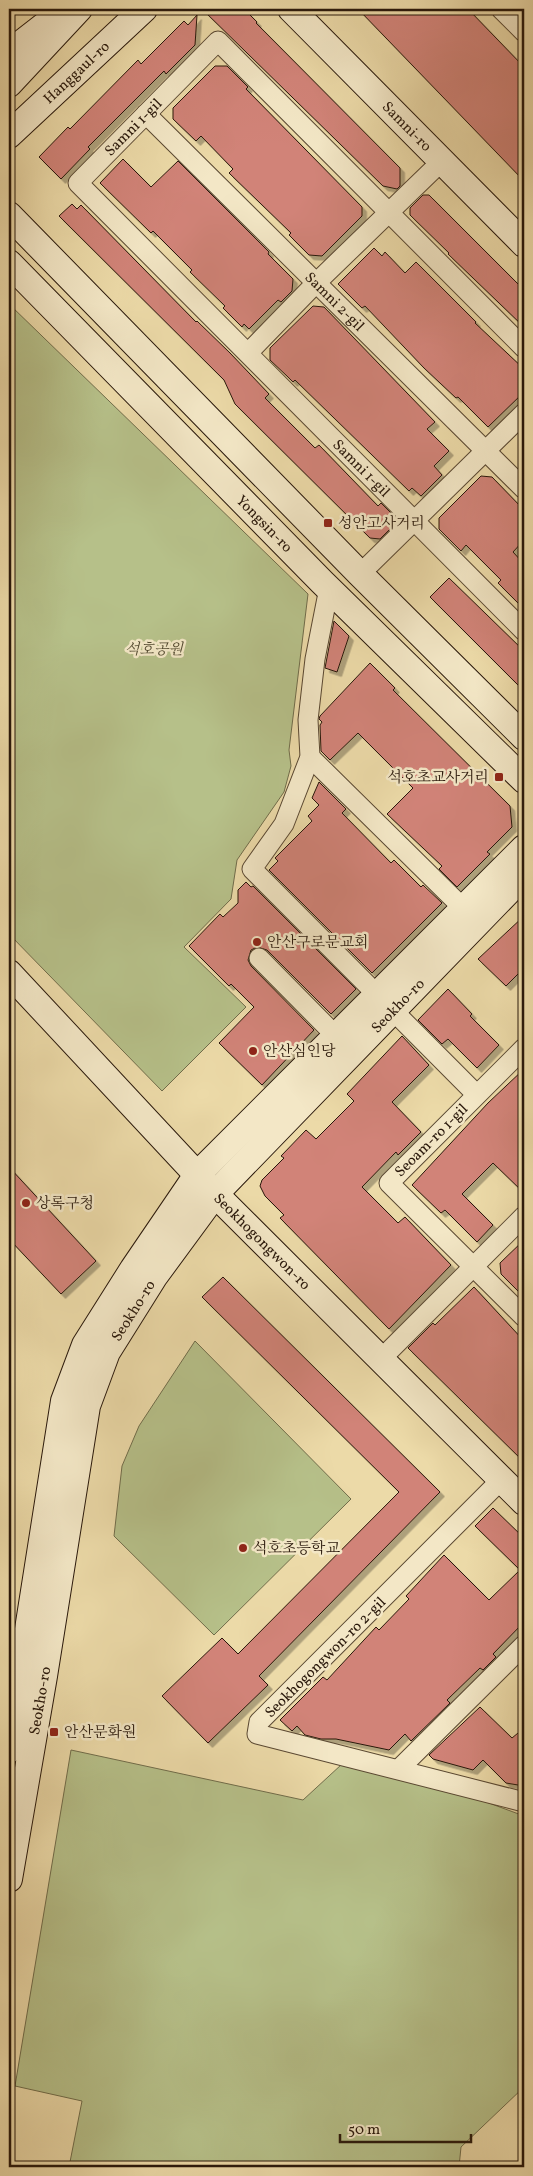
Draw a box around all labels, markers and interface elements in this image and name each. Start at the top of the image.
street label: Hanggaul-ro [39,37,115,110]
street label: Samni 1-gil [101,95,168,162]
street label: Samni-ro [376,97,436,157]
street label: Samni 2-gil [299,268,368,337]
street label: Samni 1-gil [327,435,394,503]
street label: Yongsin-ro [230,491,297,558]
place label: 성안고사거리 [338,514,425,535]
marker: 성안고사거리 [322,517,334,529]
park label: 석호공원 [125,640,184,661]
place label: 석호초교사거리 [388,768,489,789]
marker: 석호초교사거리 [493,771,505,783]
place label: 안산구로문교회 [267,933,368,954]
marker: 안산구로문교회 [251,936,263,948]
street label: Seokho-ro [367,974,430,1039]
place label: 안산심인당 [263,1042,336,1063]
marker: 안산심인당 [247,1045,259,1057]
street label: Seoam-ro 1-gil [391,1100,473,1182]
street label: Seokhogongwon-ro [208,1189,315,1295]
place label: 상록구청 [36,1194,94,1215]
marker: 상록구청 [20,1197,32,1209]
street label: Seokho-ro [107,1276,162,1346]
place label: 석호초등학교 [253,1539,340,1560]
marker: 석호초등학교 [237,1542,249,1554]
street label: Seokhogongwon-ro 2-gil [261,1593,391,1723]
street label: Seokho-ro [25,1665,57,1737]
place label: 안산문화원 [64,1723,136,1744]
marker: 안산문화원 [48,1726,60,1738]
scale bar [340,2111,472,2143]
text: 50 m [348,2120,380,2141]

